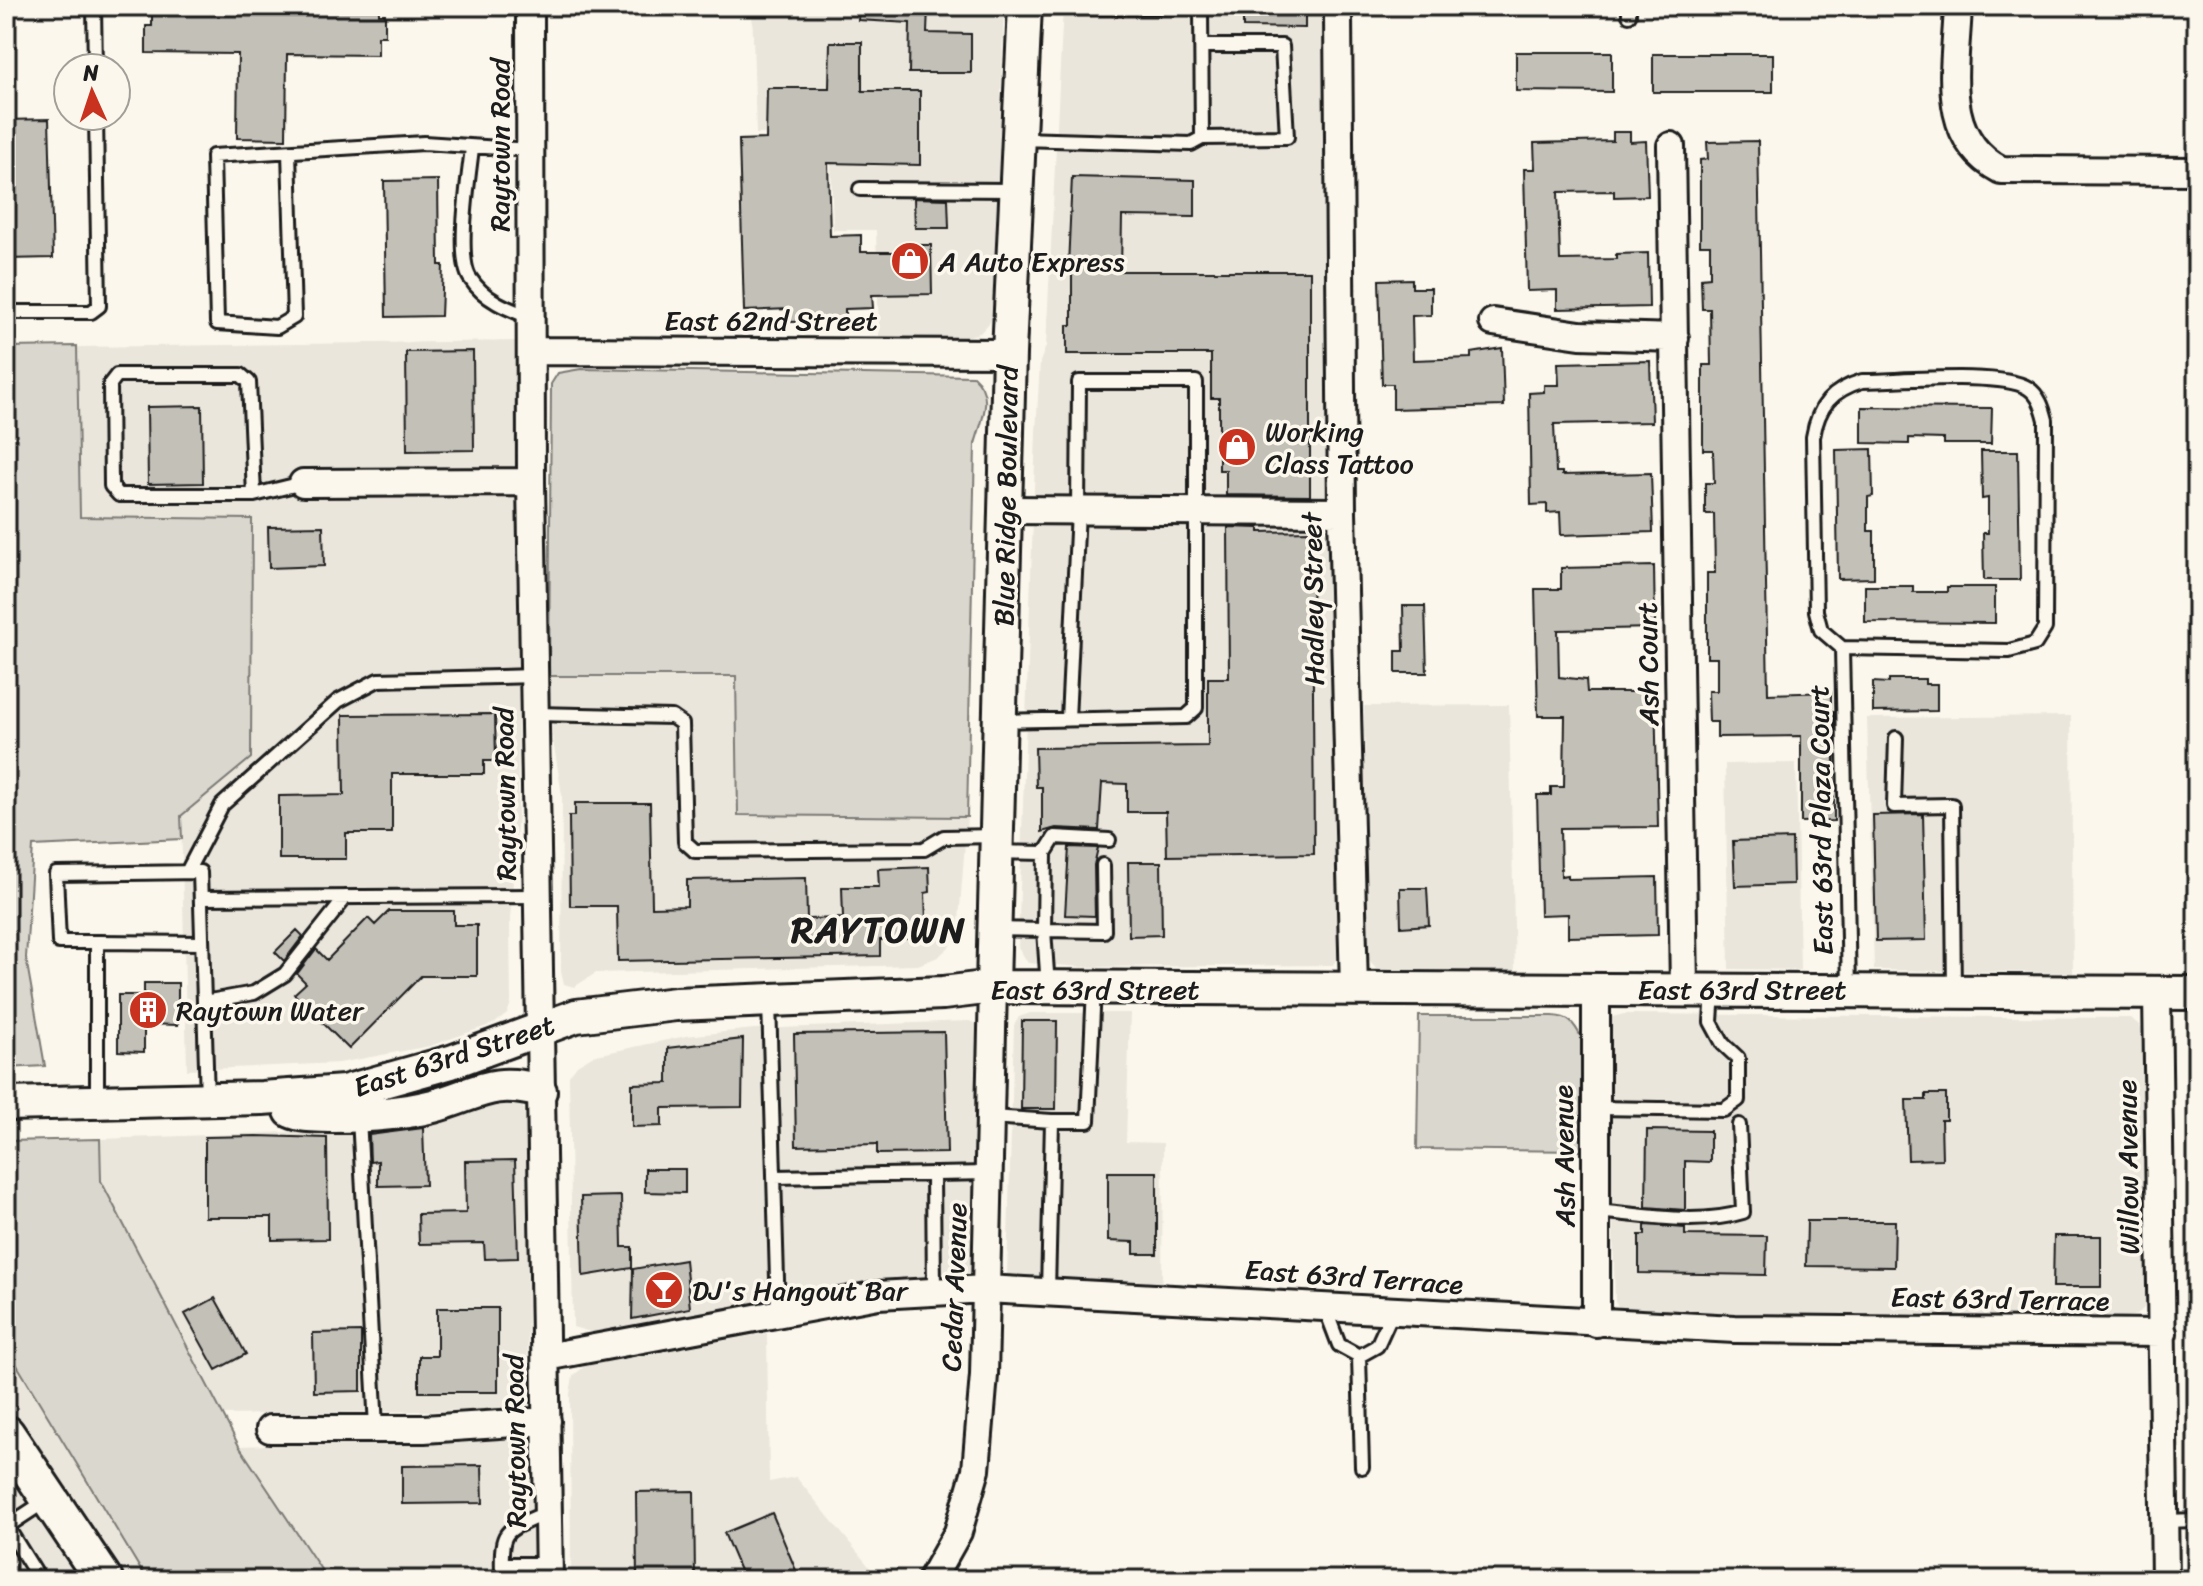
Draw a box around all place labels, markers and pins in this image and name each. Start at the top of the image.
place label: A Auto Express [937,237,1125,286]
shop icon: A Auto Express [889,240,931,282]
place label: Working Class Tattoo [1265,407,1414,488]
shop icon: Working Class Tattoo [1216,426,1258,468]
place label: Raytown Water [176,986,365,1035]
building icon: Raytown Water [127,989,169,1031]
place label: DJ's Hangout Bar [692,1266,909,1315]
bar icon: DJ's Hangout Bar [643,1269,685,1311]

